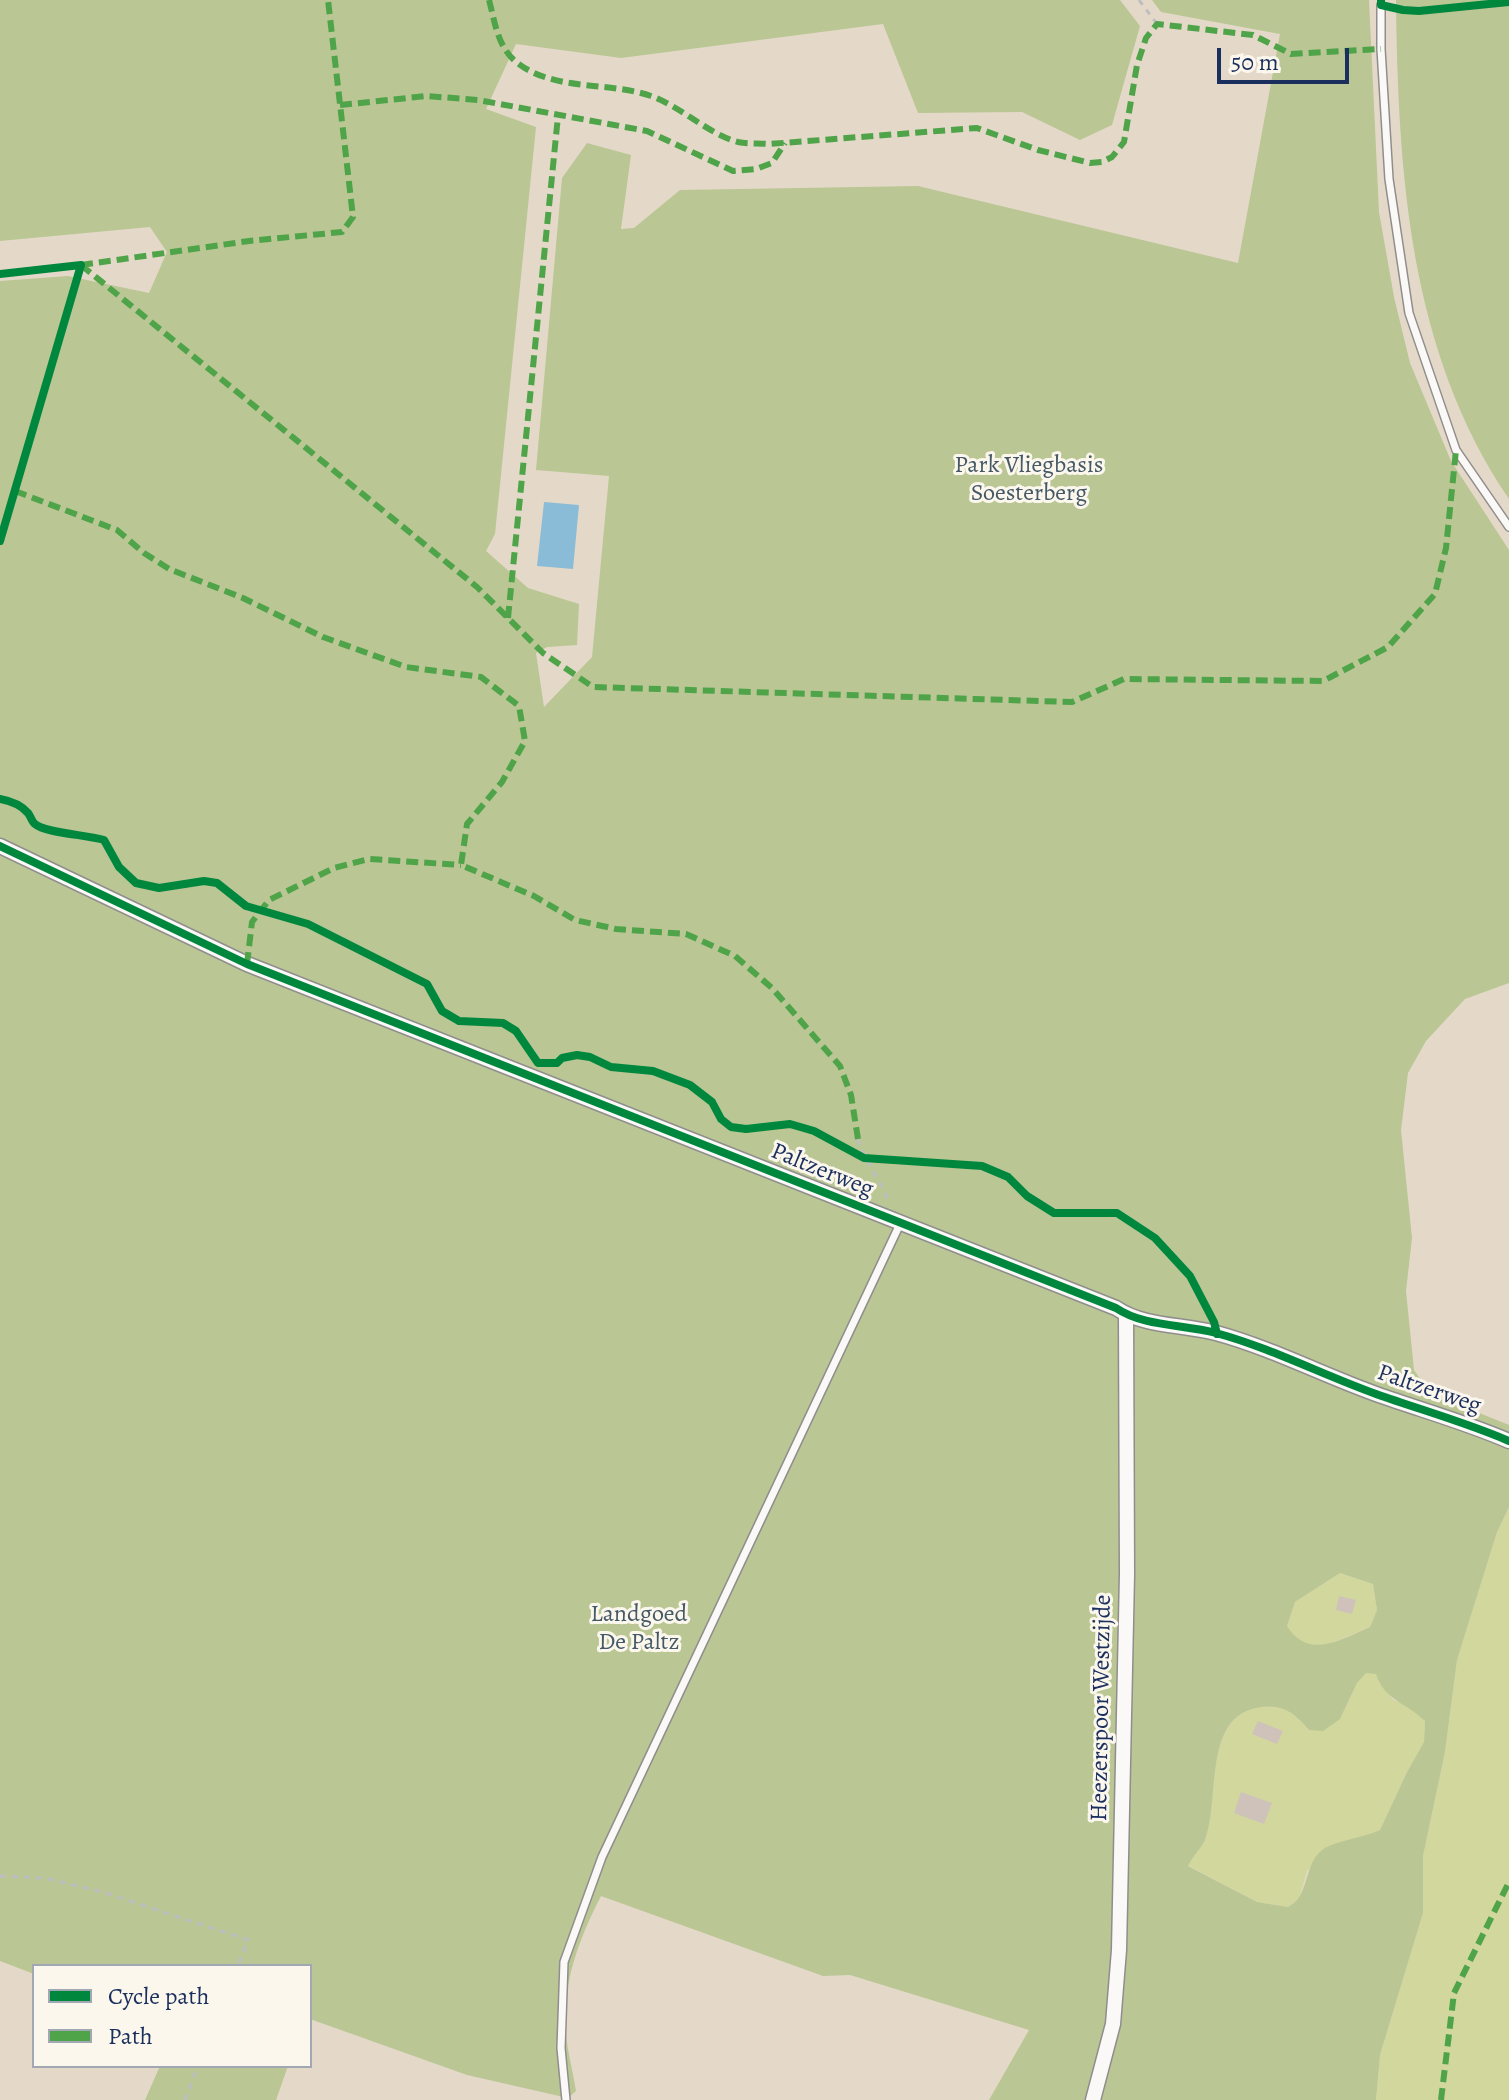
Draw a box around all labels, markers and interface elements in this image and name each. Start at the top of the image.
scale bar [1221,32,1353,82]
text: 50 m [1231,46,1279,78]
park label: Park Vliegbasis Soesterberg [955,452,1103,508]
street label: Paltzerweg [766,1137,878,1205]
street label: Paltzerweg [1373,1359,1485,1421]
street label: Heezerspoor Westzijde [1086,1594,1118,1822]
park label: Landgoed De Paltz [590,1601,688,1657]
legend [32,1964,312,2068]
text: Cycle path [108,1980,209,2012]
text: Path [108,2020,153,2052]

